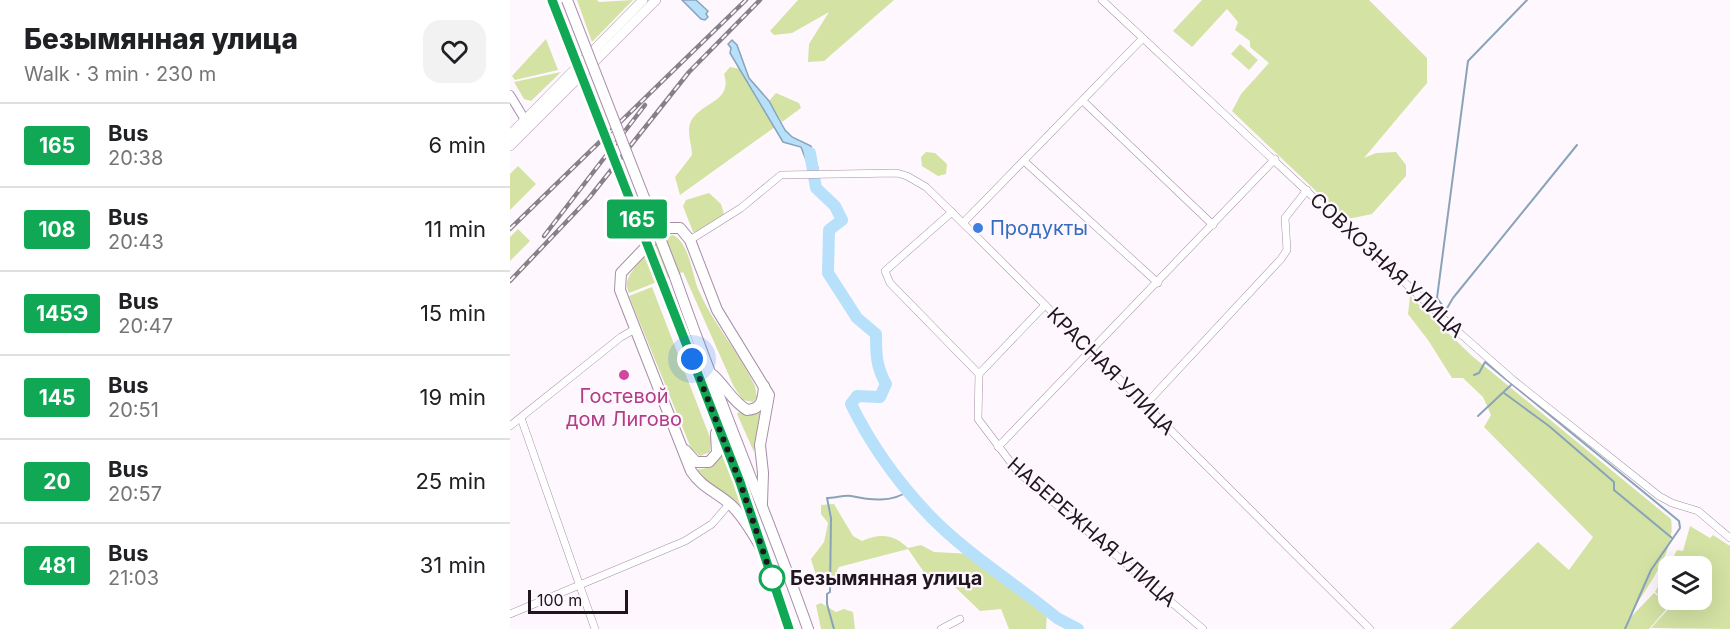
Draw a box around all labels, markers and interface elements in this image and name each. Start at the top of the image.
button: heart [423,20,486,83]
text: Безымянная улица [24,22,298,56]
text: Walk · 3 min · 230 m [24,62,216,86]
text: Bus [108,120,149,146]
text: 6 min [429,132,486,158]
text: 165 [39,133,75,158]
text: 20:38 [108,146,163,170]
street label: СОВХОЗНАЯ УЛИЦА [1305,187,1469,343]
line badge: 165 [602,200,672,238]
text: Bus [108,204,149,230]
text: 165 [619,207,655,232]
text: 11 min [424,216,486,242]
place label: Продукты [990,216,1088,240]
text: 108 [39,217,75,242]
marker: Продукты [971,221,985,235]
text: 20:43 [108,230,164,254]
text: Bus [118,288,159,314]
text: 15 min [420,300,486,326]
text: 145Э [36,301,88,326]
street label: КРАСНАЯ УЛИЦА [1042,302,1180,440]
text: 20:47 [118,314,173,338]
your location [677,344,707,374]
marker: Гостевой дом Лигово [617,368,631,382]
text: Bus [108,372,149,398]
text: 19 min [420,384,486,410]
place label: Гостевой дом Лигово [566,384,682,431]
text: 145 [39,385,75,410]
text: 20:51 [108,398,159,422]
street label: НАБЕРЕЖНАЯ УЛИЦА [1003,452,1181,612]
text: Bus [108,456,149,482]
text: 25 min [415,468,486,494]
text: 20 [43,469,71,494]
text: 20:57 [108,482,162,506]
text: Bus [108,540,149,566]
text: 31 min [420,552,486,578]
text: 481 [39,553,75,578]
map controls [1658,556,1712,610]
button: layers [1658,556,1712,610]
marker: Безымянная улица [759,565,785,591]
text: 21:03 [108,566,159,590]
place label: Безымянная улица [790,566,982,590]
scale bar [528,587,628,614]
text: 100 m [537,590,582,610]

